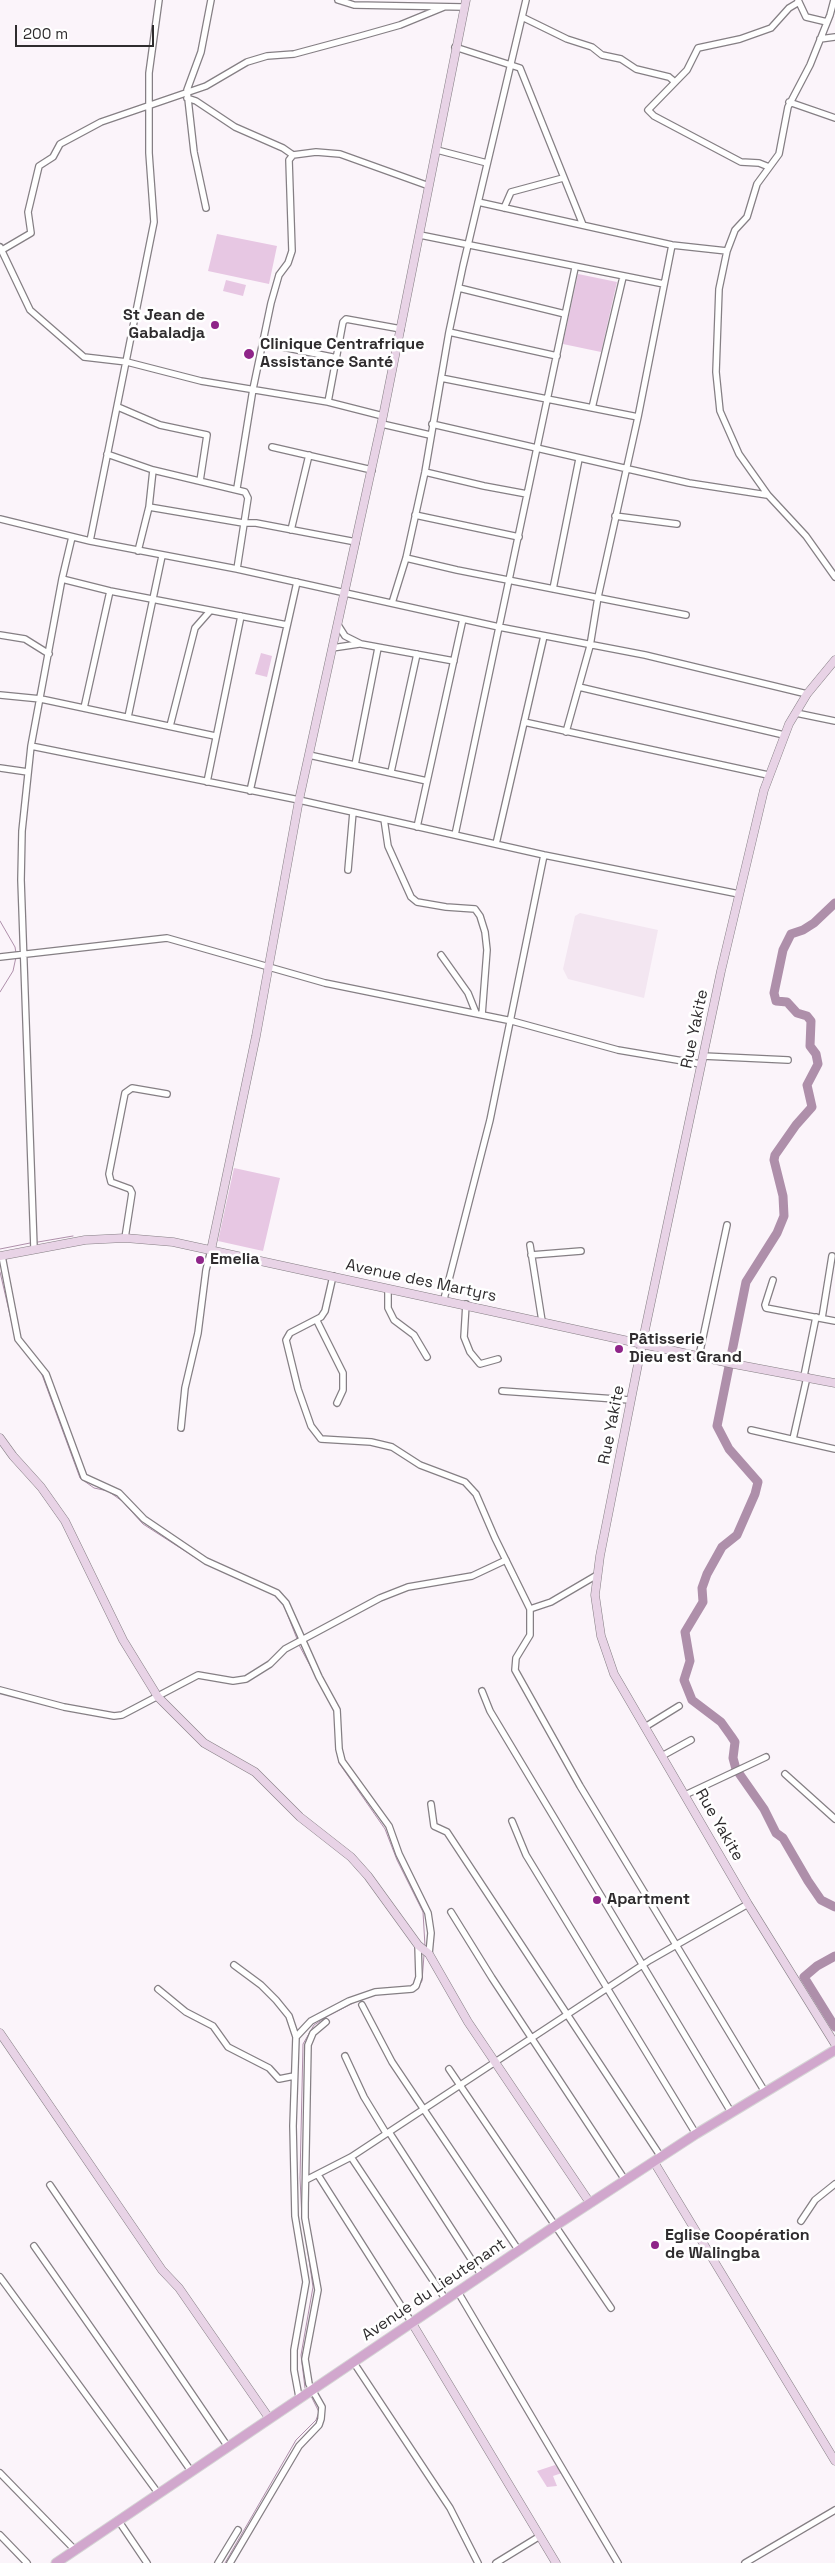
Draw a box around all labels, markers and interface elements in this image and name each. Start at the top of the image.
scale bar [18,15,156,47]
text: 200 m [23,24,68,43]
place label: St Jean de Gabaladja [123,306,205,344]
marker: St Jean de Gabaladja [209,319,221,331]
place label: Clinique Centrafrique Assistance Santé [260,335,424,373]
marker: Clinique Centrafrique Assistance Santé [242,347,256,361]
street label: Rue Yakite [677,988,713,1070]
place label: Emelia [210,1250,260,1270]
marker: Emelia [194,1254,206,1266]
street label: Avenue des Martyrs [344,1256,498,1306]
place label: Pâtisserie Dieu est Grand [629,1330,742,1368]
marker: Pâtisserie Dieu est Grand [613,1343,625,1355]
street label: Rue Yakite [595,1384,629,1466]
street label: Rue Yakite [691,1785,747,1865]
place label: Apartment [607,1890,690,1910]
marker: Apartment [591,1894,603,1906]
place label: Eglise Coopération de Walingba [665,2226,810,2264]
street label: Avenue du Lieutenant [358,2235,510,2345]
marker: Eglise Coopération de Walingba [649,2239,661,2251]

